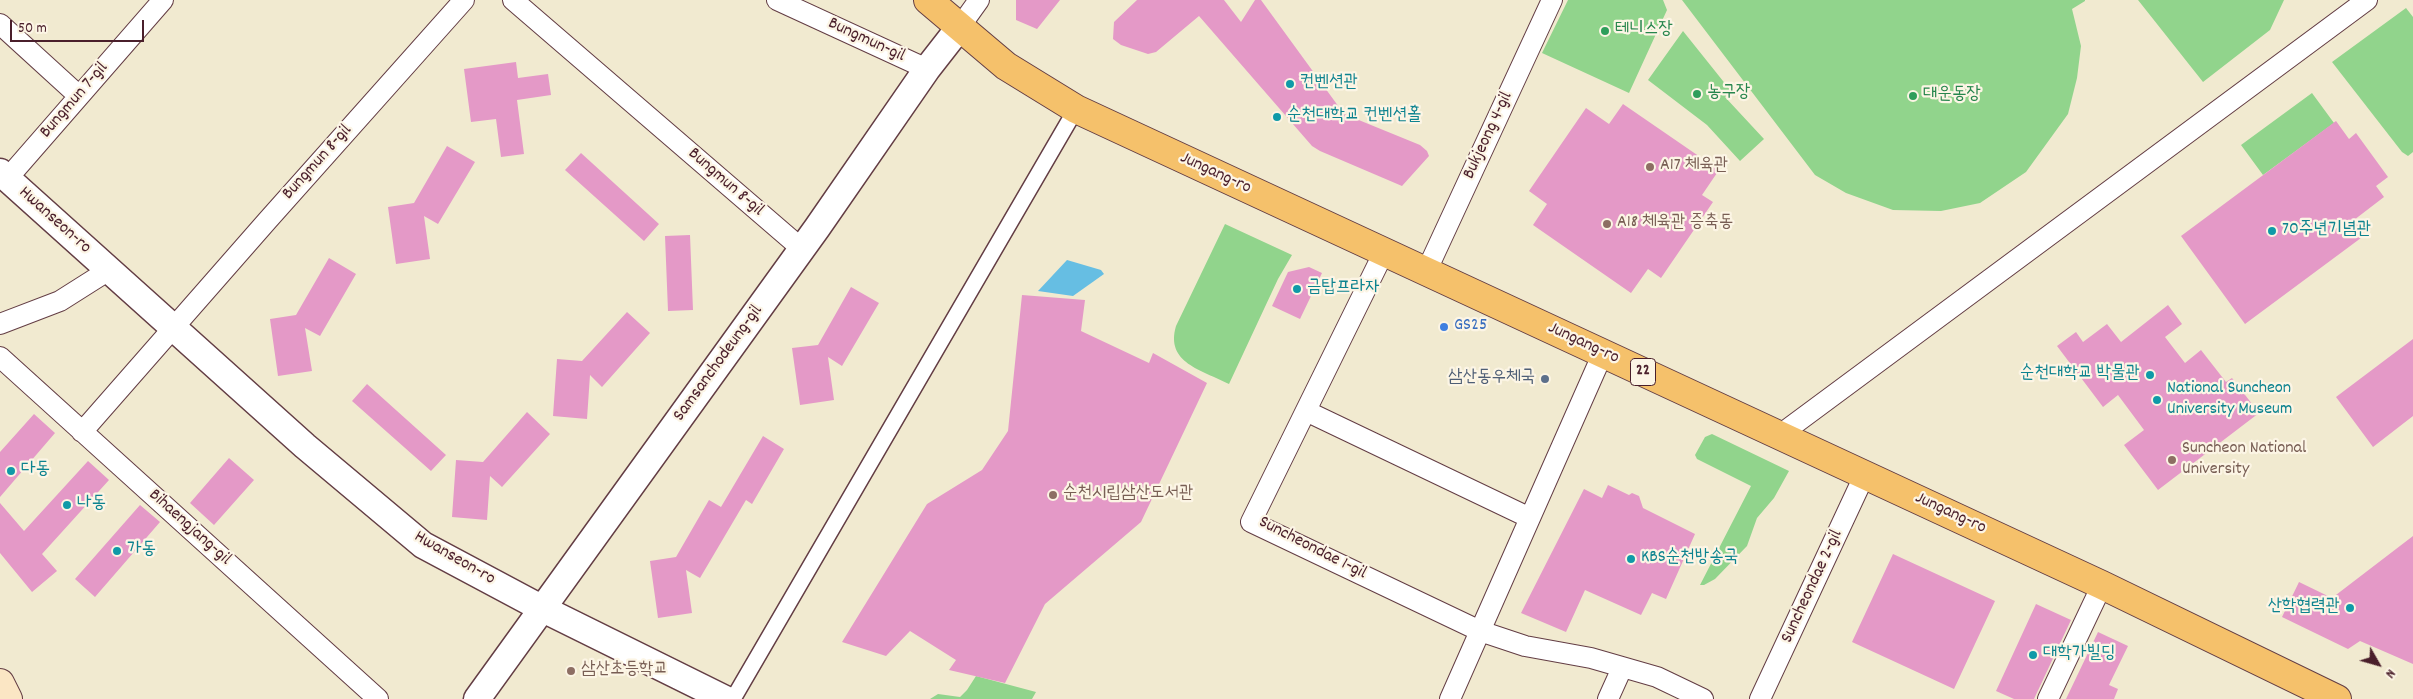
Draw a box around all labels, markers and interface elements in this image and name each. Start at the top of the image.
scale bar [12,10,146,42]
street label: Bungmun-gil [824,14,908,68]
text: 50 m [18,18,47,40]
place label: 테니스장 [1615,20,1673,42]
marker: 테니스장 [1599,25,1611,37]
street label: Bungmun 7-gil [36,59,114,143]
place label: 컨벤션관 [1300,73,1358,95]
marker: 컨벤션관 [1284,78,1296,90]
place label: 농구장 [1707,83,1750,105]
place label: 대운동장 [1923,85,1981,107]
marker: 농구장 [1691,88,1703,100]
street label: Bukjeong 4-gil [1459,89,1519,183]
marker: 대운동장 [1907,90,1919,102]
place label: 순천대학교 컨벤션홀 [1287,106,1421,128]
marker: 순천대학교 컨벤션홀 [1271,111,1283,123]
street label: Bungmun 8-gil [279,121,357,205]
street label: Bungmun 8-gil [682,144,768,222]
street label: Jungang-ro [1176,148,1254,200]
place label: A17 체육관 [1660,156,1728,178]
marker: A17 체육관 [1644,161,1656,173]
street label: Hwanseon-ro [13,183,95,259]
place label: A18 체육관 증축동 [1617,213,1733,235]
marker: A18 체육관 증축동 [1601,218,1613,230]
place label: 70주년기념관 [2282,220,2371,242]
marker: 70주년기념관 [2266,225,2278,237]
place label: 금탑프라자 [1307,278,1379,300]
marker: 금탑프라자 [1291,283,1303,295]
street label: Samsanchodeung-gil [670,302,768,426]
place label: GS25 [1454,316,1487,338]
street label: Jungang-ro [1544,318,1622,370]
marker: GS25 [1438,321,1450,333]
road number: 22 [1630,358,1656,386]
place label: 순천대학교 박물관 [2020,364,2140,386]
place label: 삼산동우체국 [1448,368,1535,390]
marker: 순천대학교 박물관 [2144,369,2156,381]
marker: 삼산동우체국 [1539,373,1551,385]
place label: National Suncheon University Museum [2167,379,2292,422]
marker: National Suncheon University Museum [2151,394,2163,406]
place label: Suncheon National University [2182,439,2306,482]
marker: Suncheon National University [2166,454,2178,466]
place label: 다동 [21,460,50,482]
marker: 다동 [5,465,17,477]
place label: 순천시립삼산도서관 [1063,484,1193,506]
street label: Bihaengjang-gil [143,485,235,571]
street label: Jungang-ro [1911,488,1989,540]
marker: 순천시립삼산도서관 [1047,489,1059,501]
place label: 나동 [77,494,106,516]
marker: 나동 [61,499,73,511]
street label: Suncheondae 1-gil [1254,513,1370,585]
street label: Hwanseon-ro [410,527,498,591]
street label: Suncheondae 2-gil [1777,527,1849,647]
place label: 가동 [127,540,156,562]
marker: 가동 [111,545,123,557]
place label: KBS순천방송국 [1641,548,1738,570]
marker: KBS순천방송국 [1625,553,1637,565]
place label: 산학협력관 [2268,597,2340,619]
marker: 산학협력관 [2344,602,2356,614]
north arrow [2353,639,2403,689]
place label: 대학가빌딩 [2043,644,2115,666]
marker: 대학가빌딩 [2027,649,2039,661]
place label: 삼산초등학교 [581,660,668,682]
text: N [2380,664,2400,682]
marker: 삼산초등학교 [565,665,577,677]

